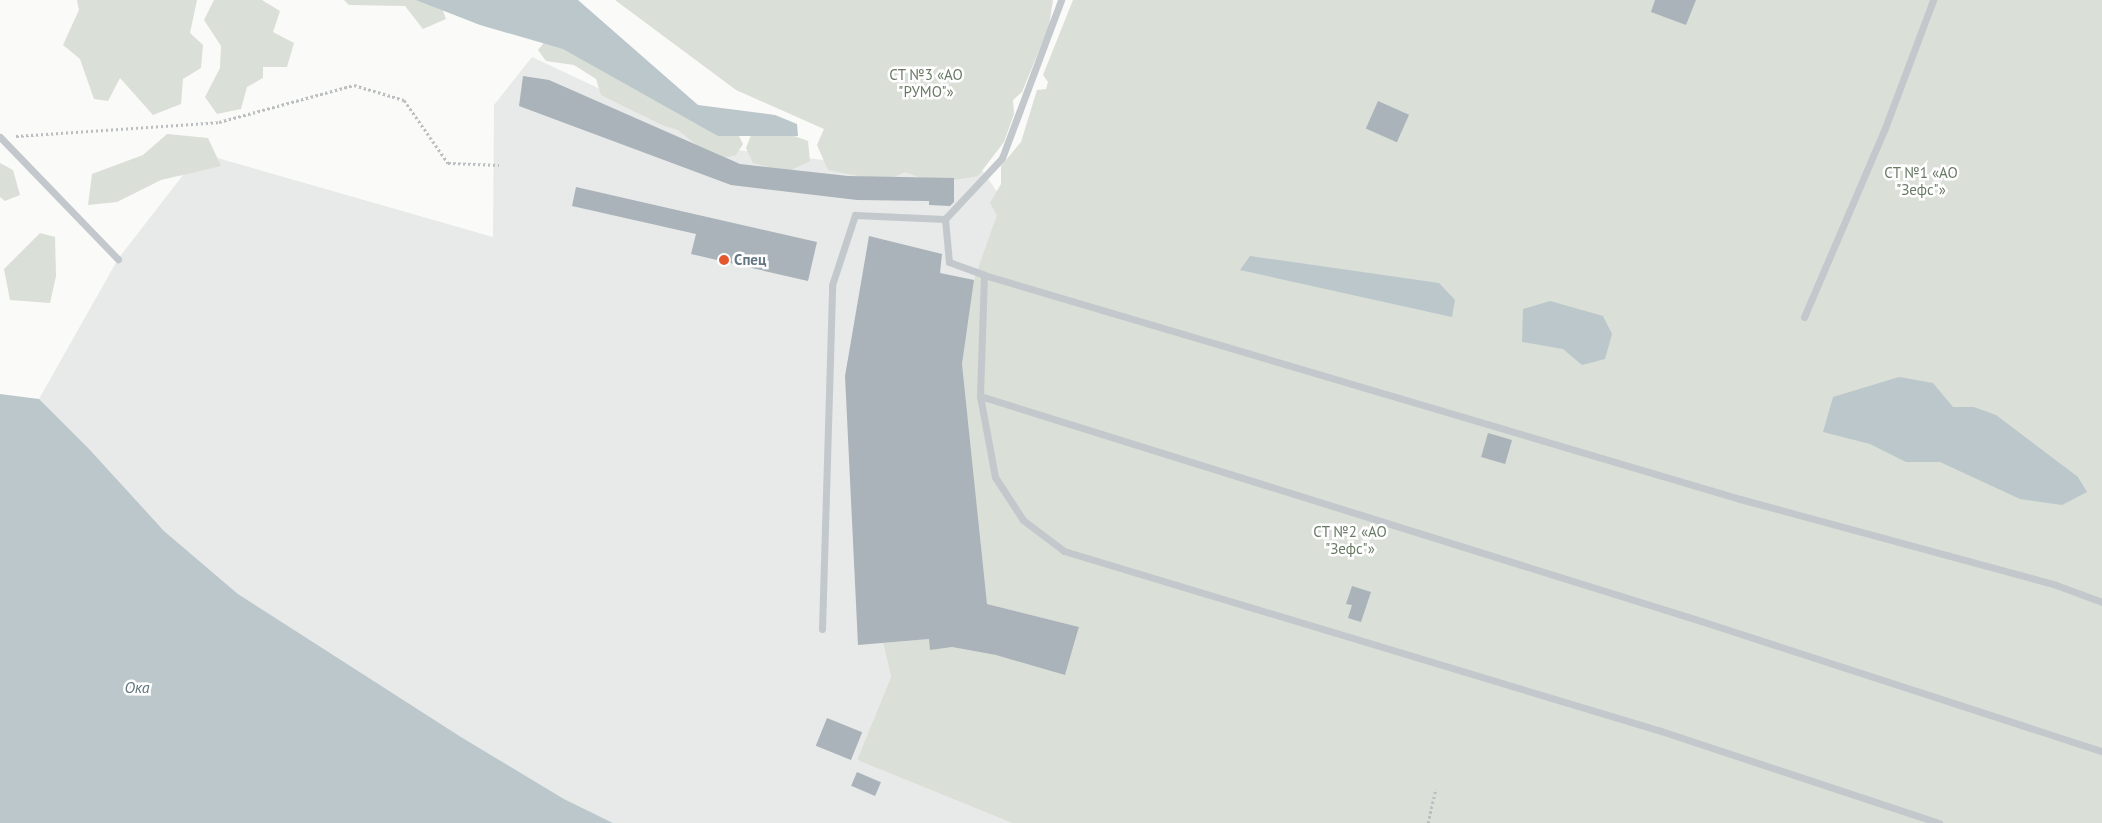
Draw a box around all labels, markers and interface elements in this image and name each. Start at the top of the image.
park label: СТ №3 «АО "РУМО"» [889,65,963,100]
park label: СТ №1 «АО "Зефс"» [1884,163,1958,198]
place label: Спец [734,251,766,269]
marker: Спец [718,254,730,266]
park label: СТ №2 «АО "Зефс"» [1313,522,1387,557]
water label: Ока [124,677,150,697]

